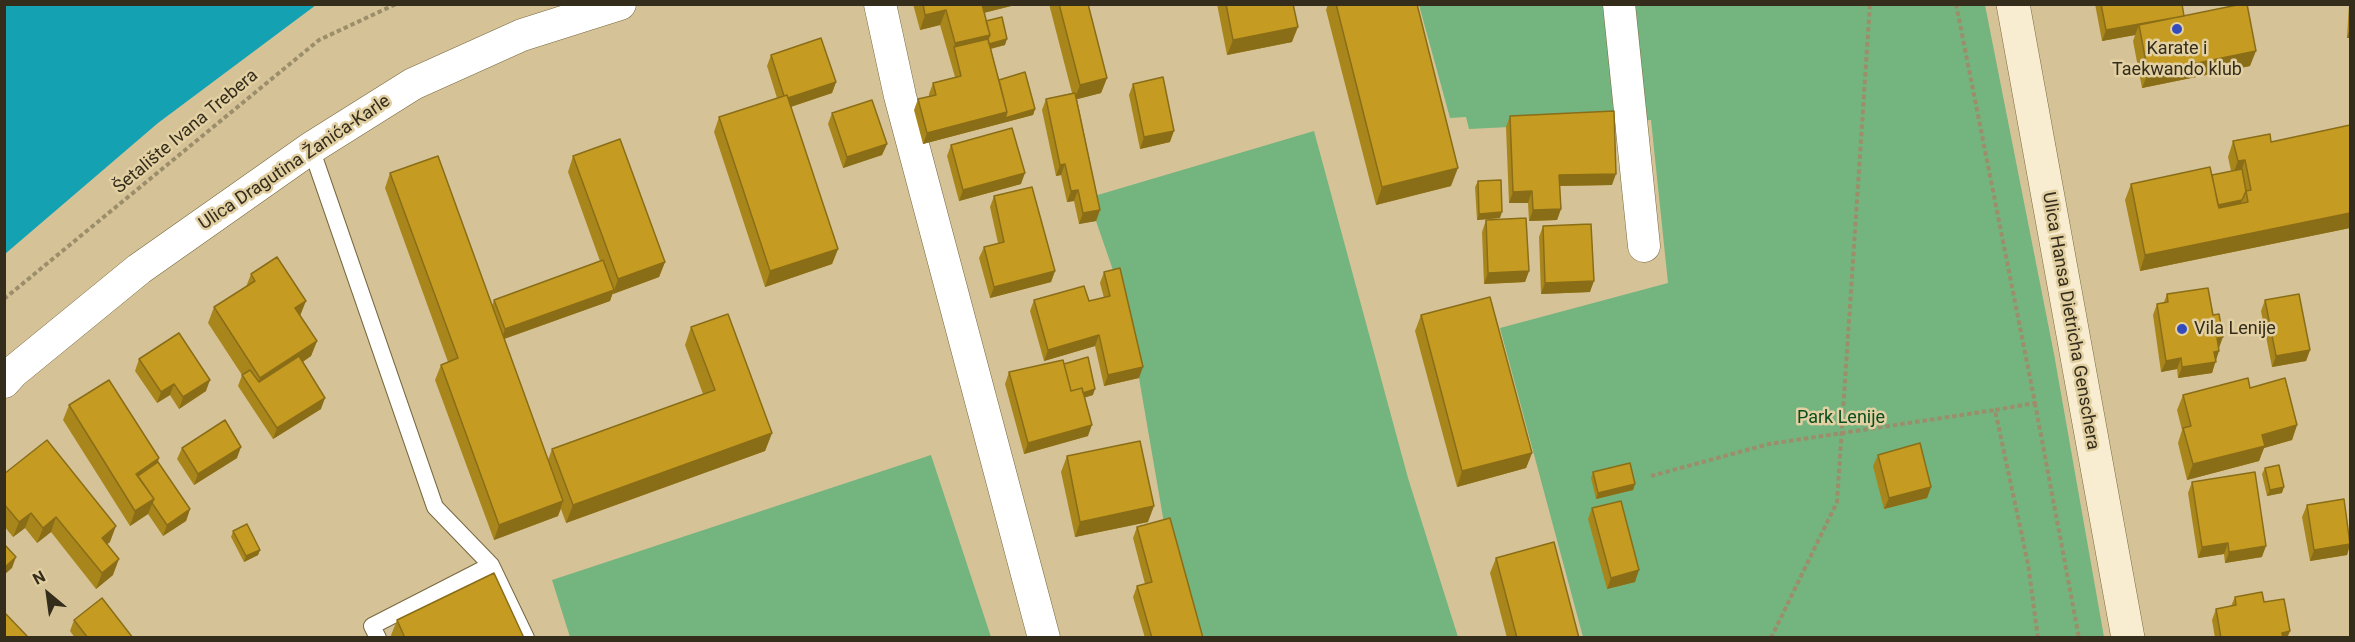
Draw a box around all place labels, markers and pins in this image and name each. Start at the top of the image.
marker: Karate i Taekwando klub [2170,22,2184,36]
place label: Karate i Taekwando klub [2112,38,2242,80]
place label: Vila Lenije [2194,318,2276,340]
marker: Vila Lenije [2175,322,2189,336]

